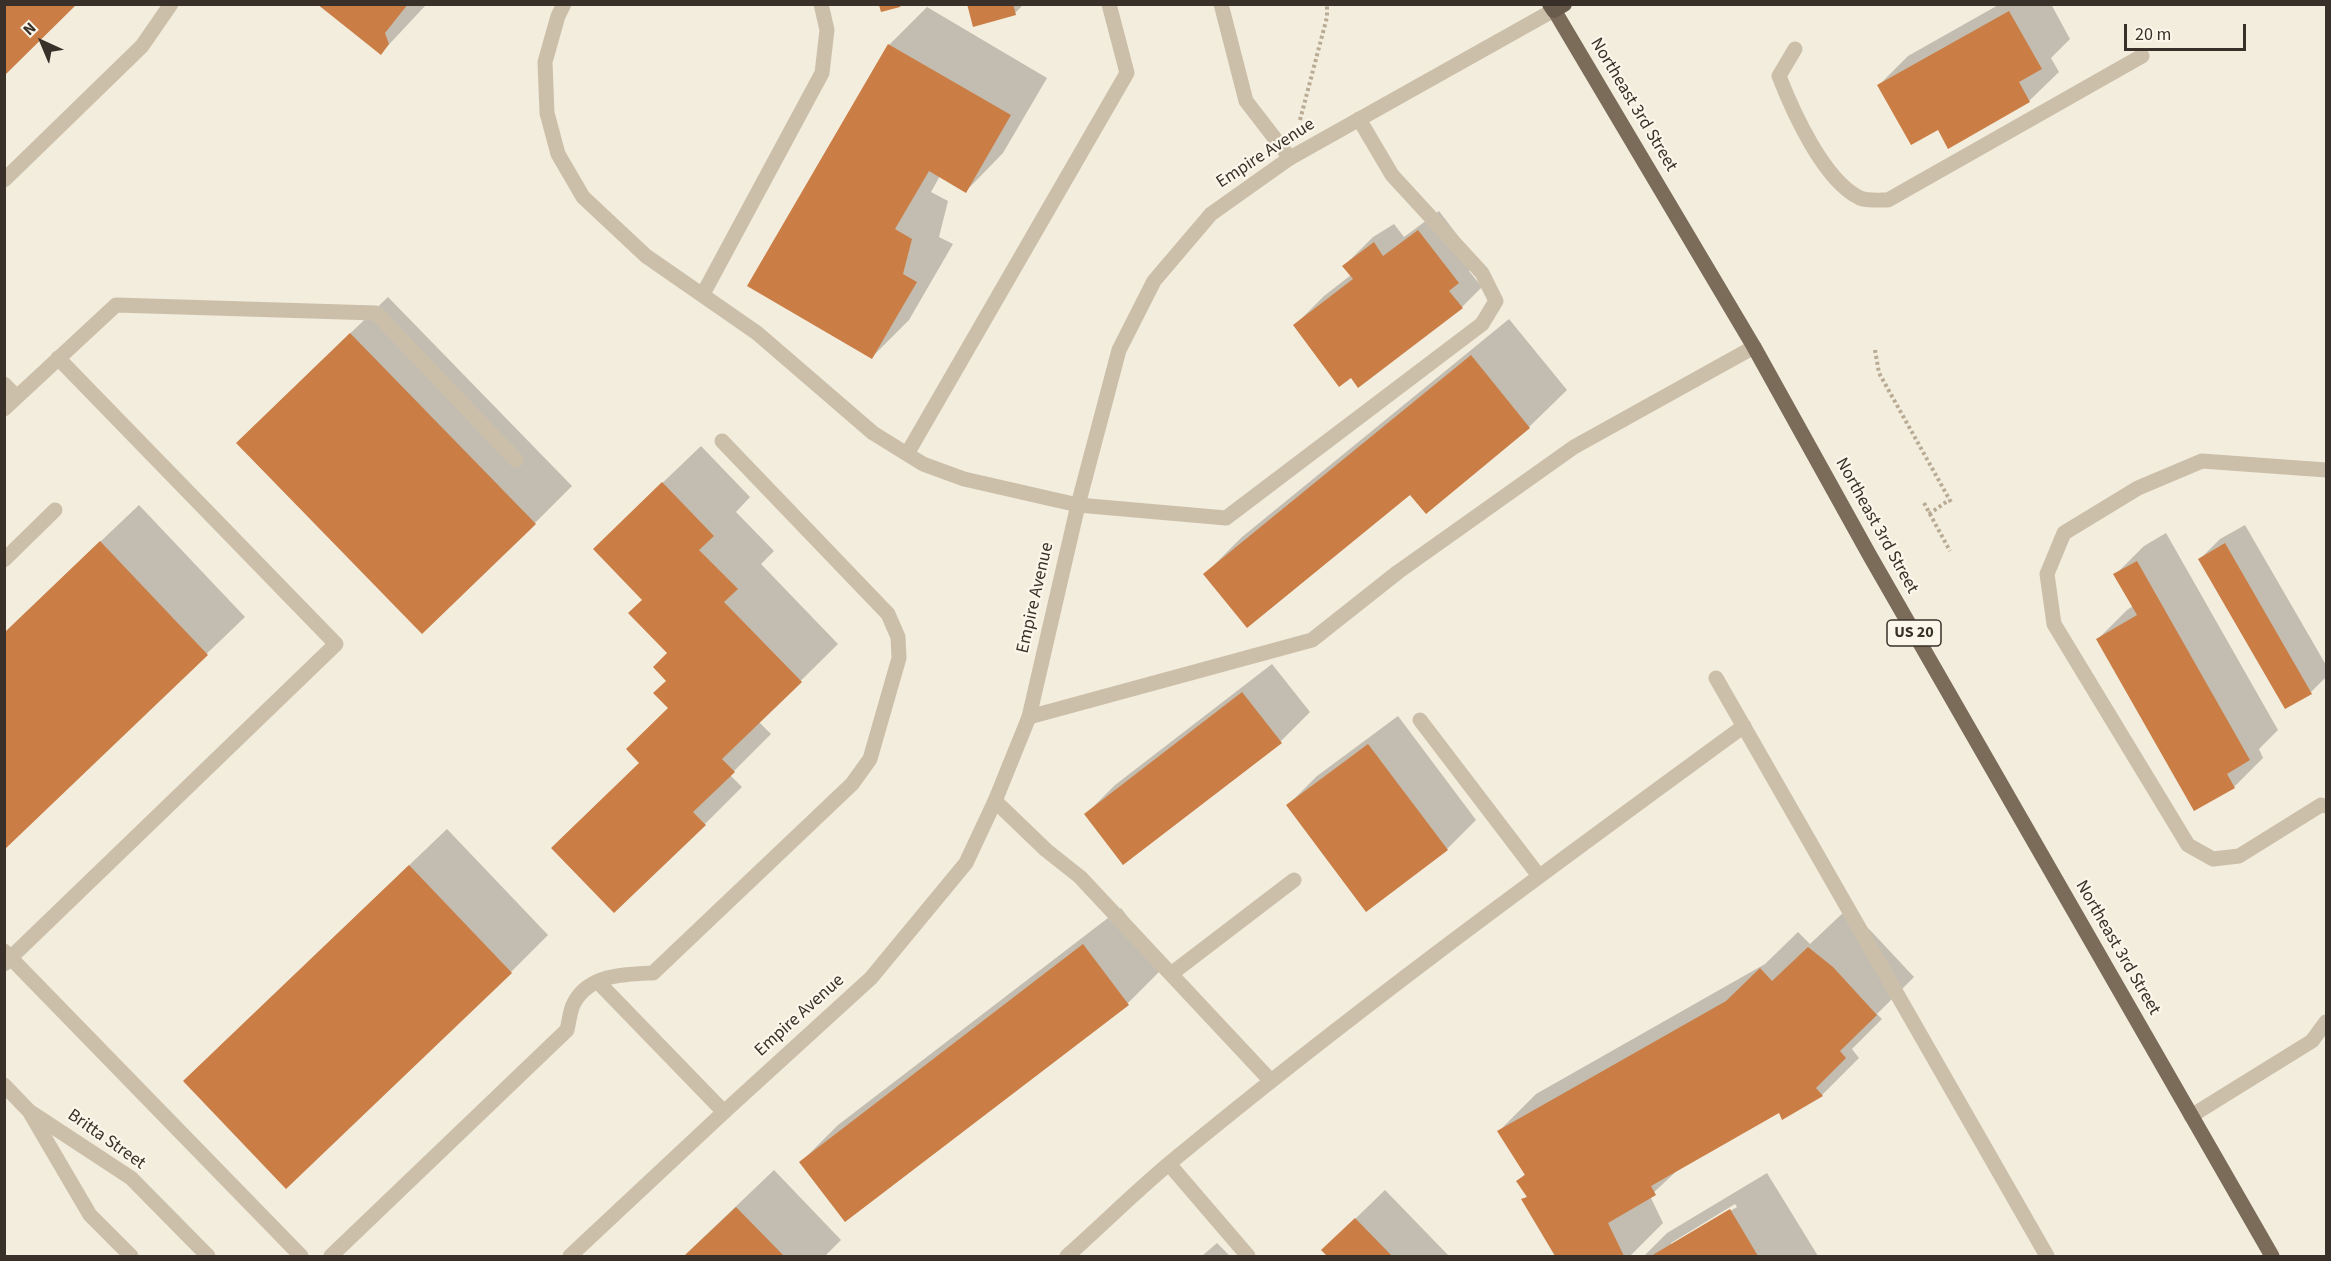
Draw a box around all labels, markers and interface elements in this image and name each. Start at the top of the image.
north arrow [12,12,72,72]
scale bar [2127,12,2248,50]
text: N [18,17,41,41]
text: 20 m [2135,22,2171,47]
street label: Northeast 3rd Street [1585,34,1681,176]
street label: Empire Avenue [1213,114,1319,194]
street label: Northeast 3rd Street [1830,454,1922,598]
street label: Empire Avenue [1013,541,1059,655]
road number: US 20 [1887,620,1941,646]
street label: Northeast 3rd Street [2070,877,2164,1019]
street label: Empire Avenue [751,970,849,1062]
street label: Britta Street [63,1105,149,1175]

